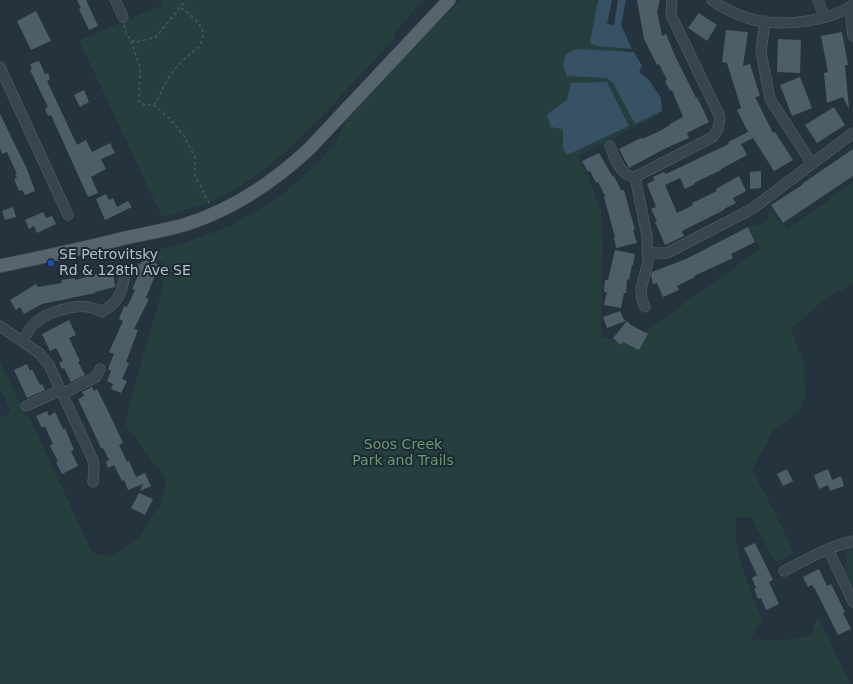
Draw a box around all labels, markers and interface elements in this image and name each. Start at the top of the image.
place label: SE Petrovitsky Rd & 128th Ave SE [59,247,191,280]
marker: SE Petrovitsky Rd & 128th Ave SE [46,258,56,268]
park label: Soos Creek Park and Trails [352,437,454,470]

